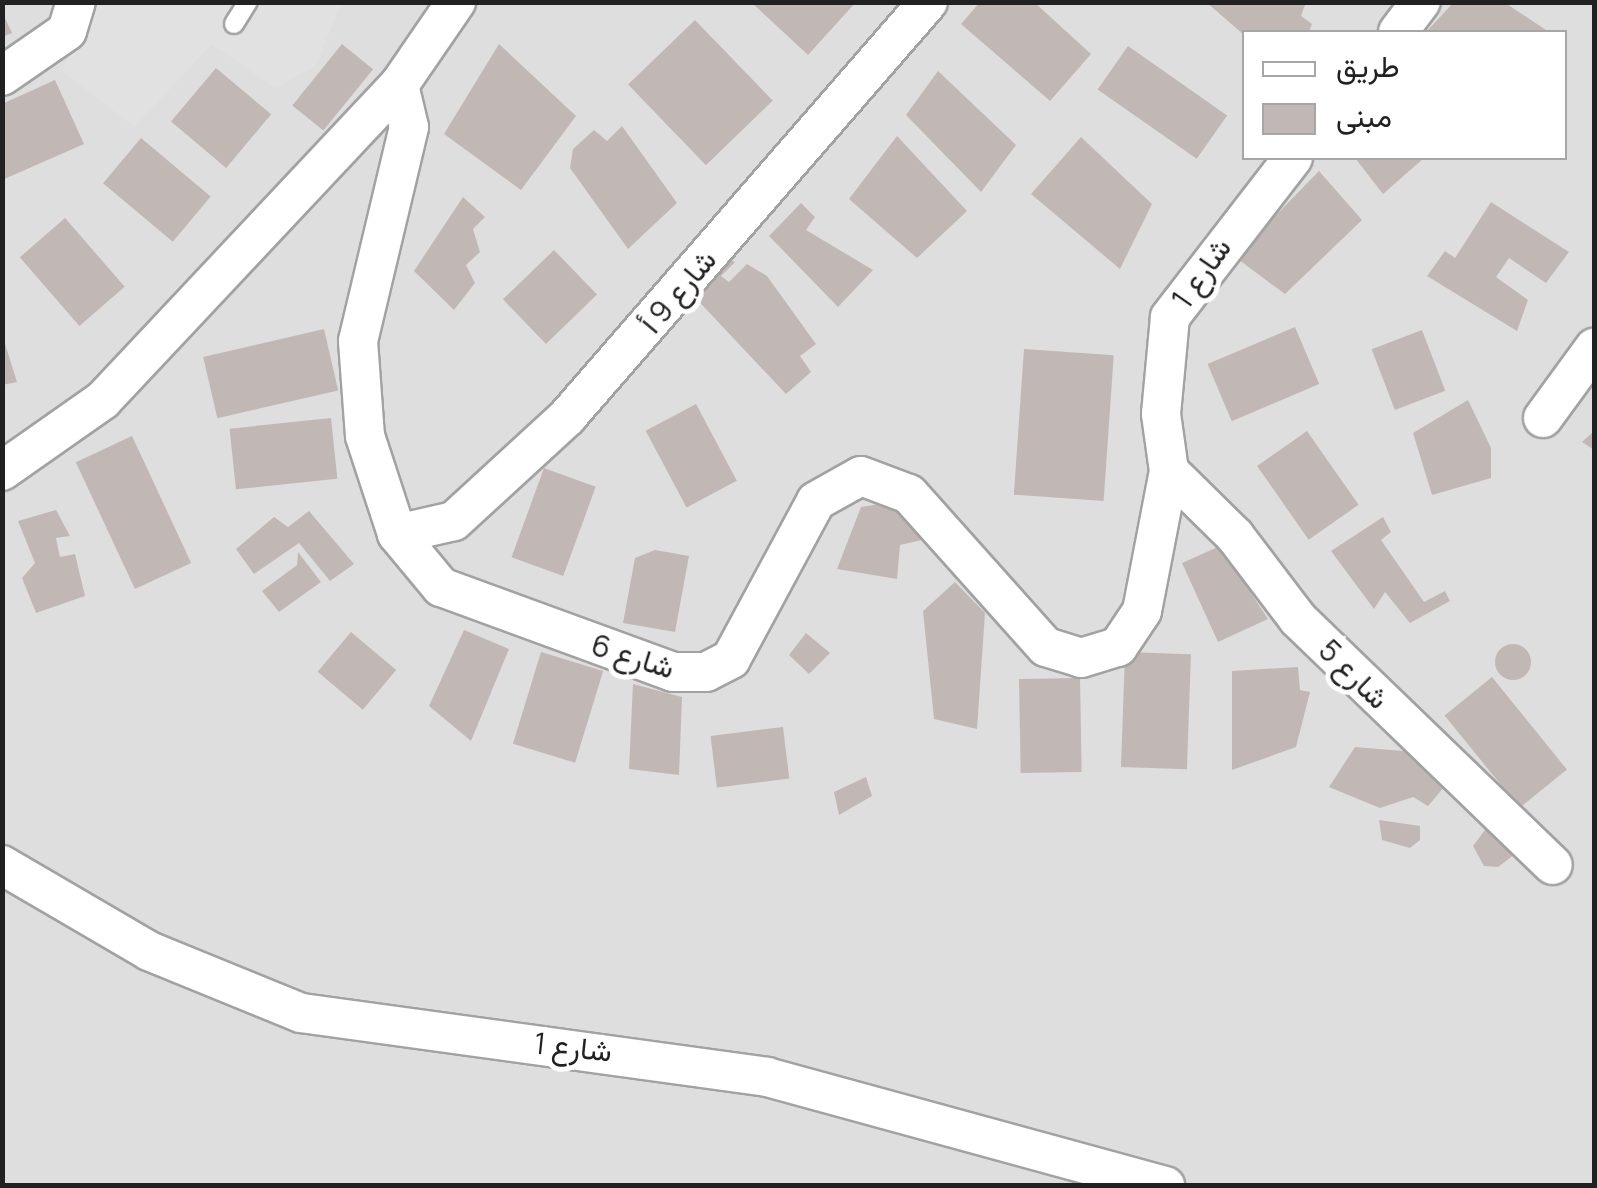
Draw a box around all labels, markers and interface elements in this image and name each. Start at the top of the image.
legend [1242,30,1567,160]
text: طريق [1336,45,1400,86]
text: مبنى [1336,95,1392,136]
street label: شارع 1 [1164,231,1238,315]
street label: شارع 9 أ [633,242,723,340]
street label: شارع 6 [587,626,679,686]
street label: شارع 5 [1311,632,1397,716]
street label: شارع 1 [532,1025,614,1069]

